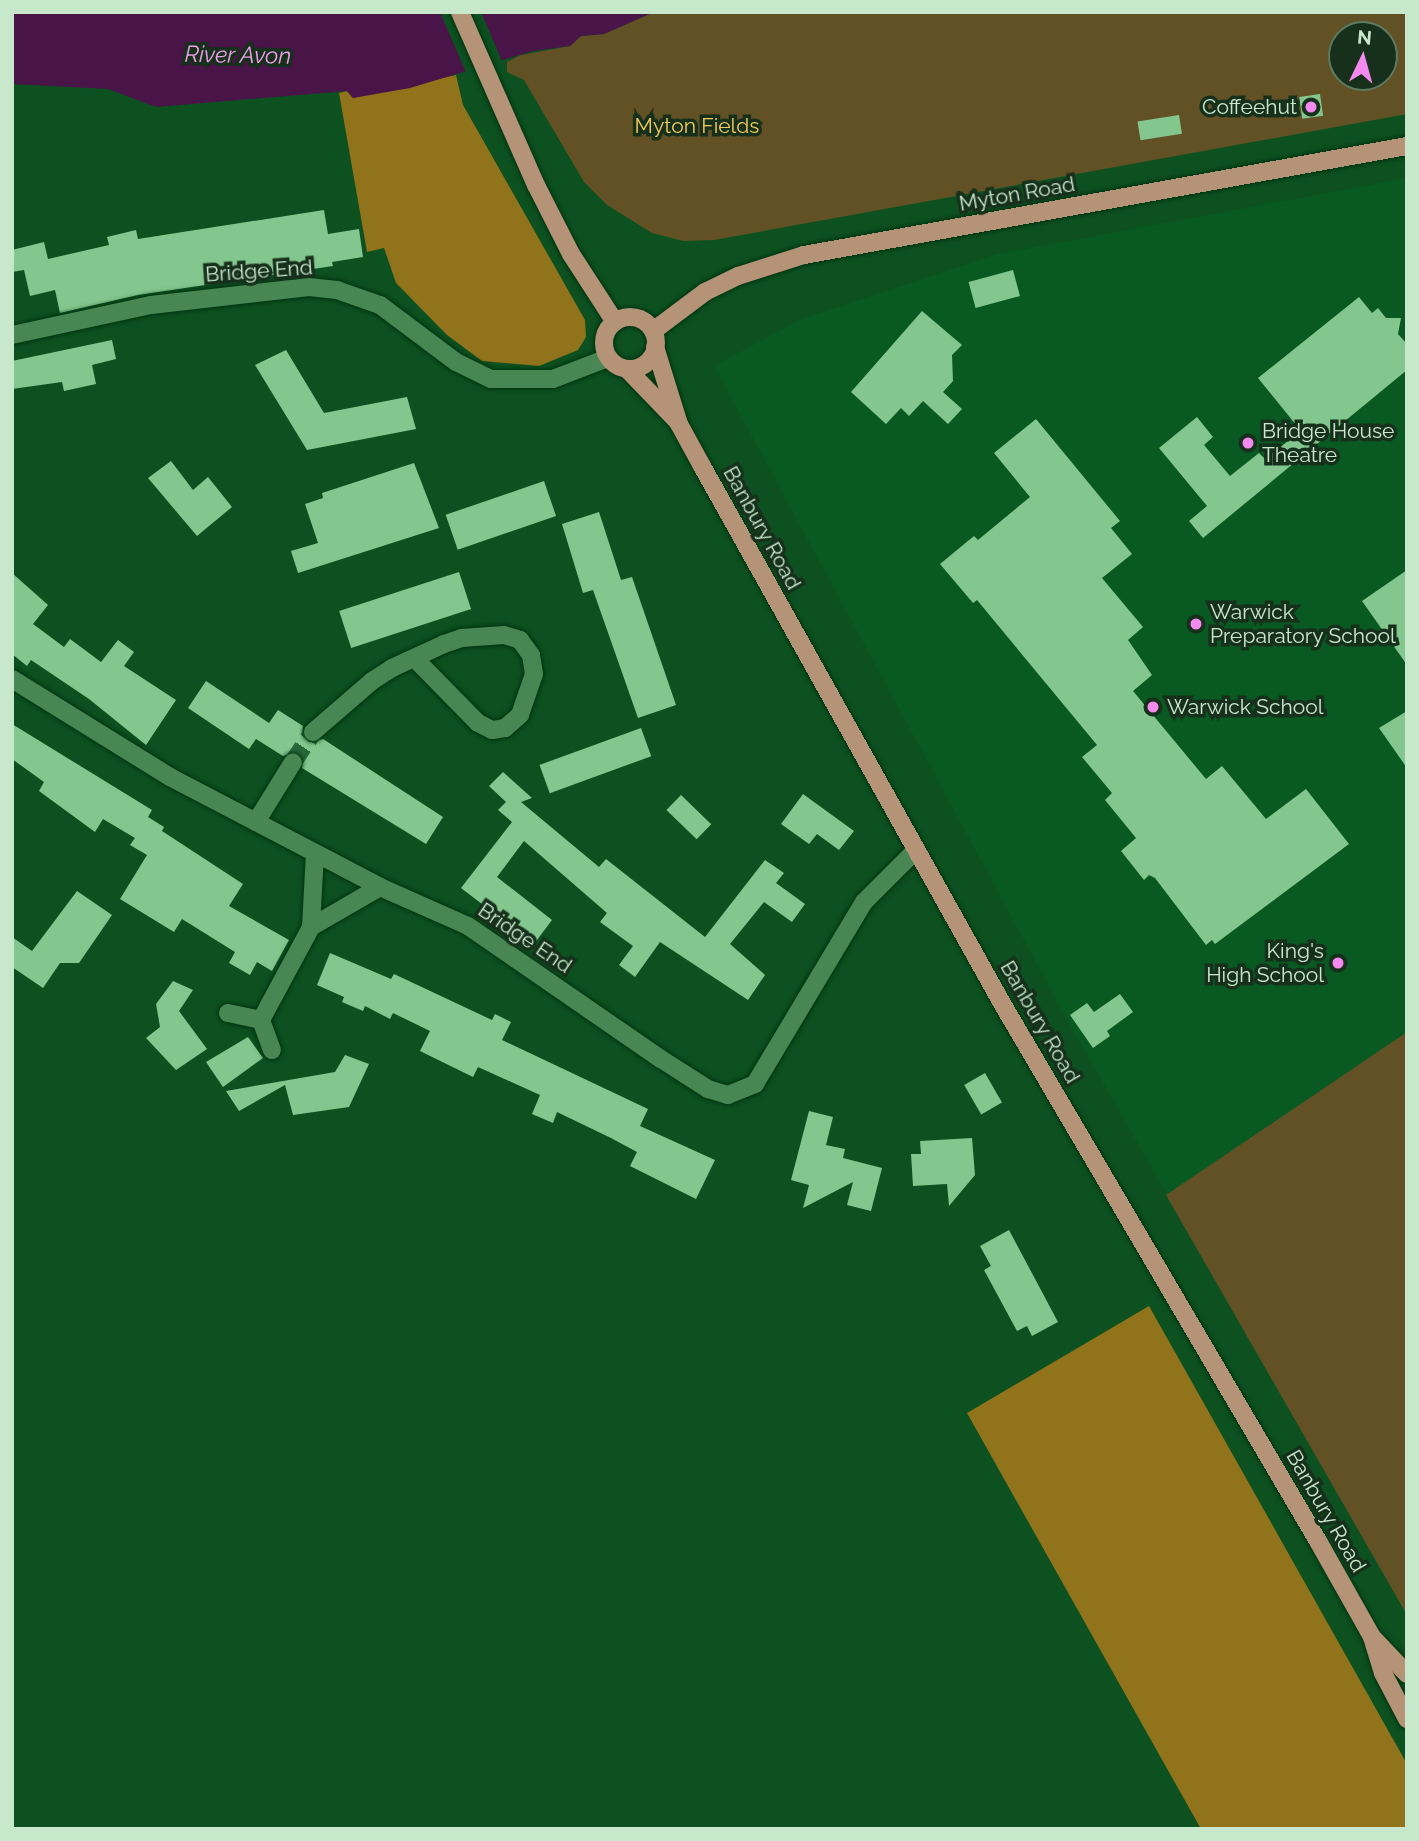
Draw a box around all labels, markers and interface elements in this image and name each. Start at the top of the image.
north arrow [1328,21,1398,91]
text: N [1356,25,1373,49]
water label: River Avon [184,40,292,70]
place label: Coffeehut [1202,94,1297,120]
marker: Coffeehut [1303,99,1319,115]
park label: Myton Fields [635,113,759,139]
street label: Myton Road [957,171,1077,217]
street label: Bridge End [204,255,314,287]
place label: Bridge House Theatre [1262,418,1394,468]
marker: Bridge House Theatre [1240,435,1256,451]
street label: Banbury Road [718,462,806,594]
place label: Warwick Preparatory School [1210,599,1396,649]
marker: Warwick Preparatory School [1188,616,1204,632]
place label: Warwick School [1167,694,1324,720]
marker: Warwick School [1145,699,1161,715]
street label: Bridge End [473,897,577,979]
place label: King's High School [1206,938,1324,988]
marker: King's High School [1330,955,1346,971]
street label: Banbury Road [995,956,1085,1088]
street label: Banbury Road [1281,1445,1371,1577]

